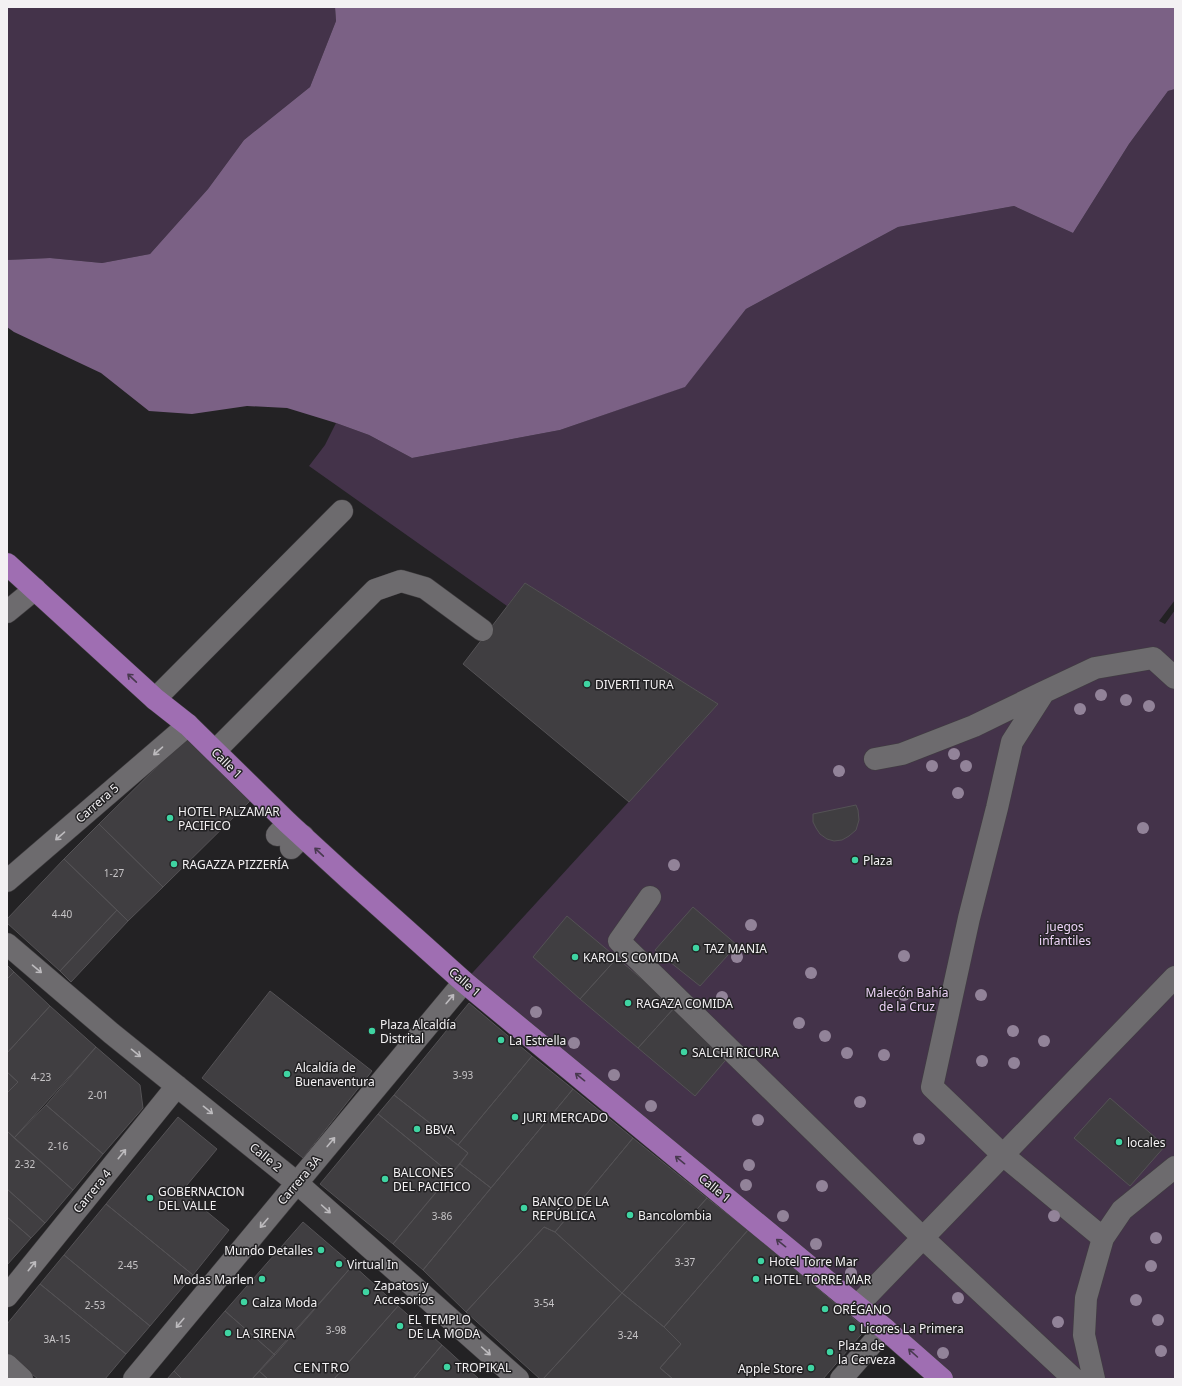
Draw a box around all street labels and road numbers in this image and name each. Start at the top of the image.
street label: Calle 1 [208,744,246,782]
street label: Carrera 5 [72,779,122,827]
street label: Calle 1 [445,963,485,1001]
street label: Calle 2 [246,1139,286,1175]
street label: Carrera 3A [273,1151,325,1208]
street label: Carrera 4 [69,1165,115,1217]
street label: Calle 1 [695,1170,735,1206]

